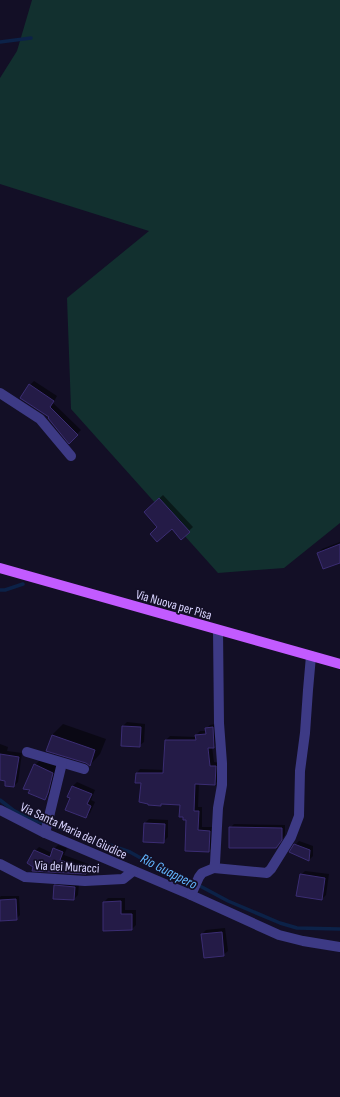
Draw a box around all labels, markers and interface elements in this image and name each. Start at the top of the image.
street label: Via Nuova per Pisa [134,586,214,623]
street label: Via Santa Maria del Giudice [18,799,130,863]
water label: Rio Guappero [138,850,200,893]
street label: Via dei Muracci [34,857,100,877]

